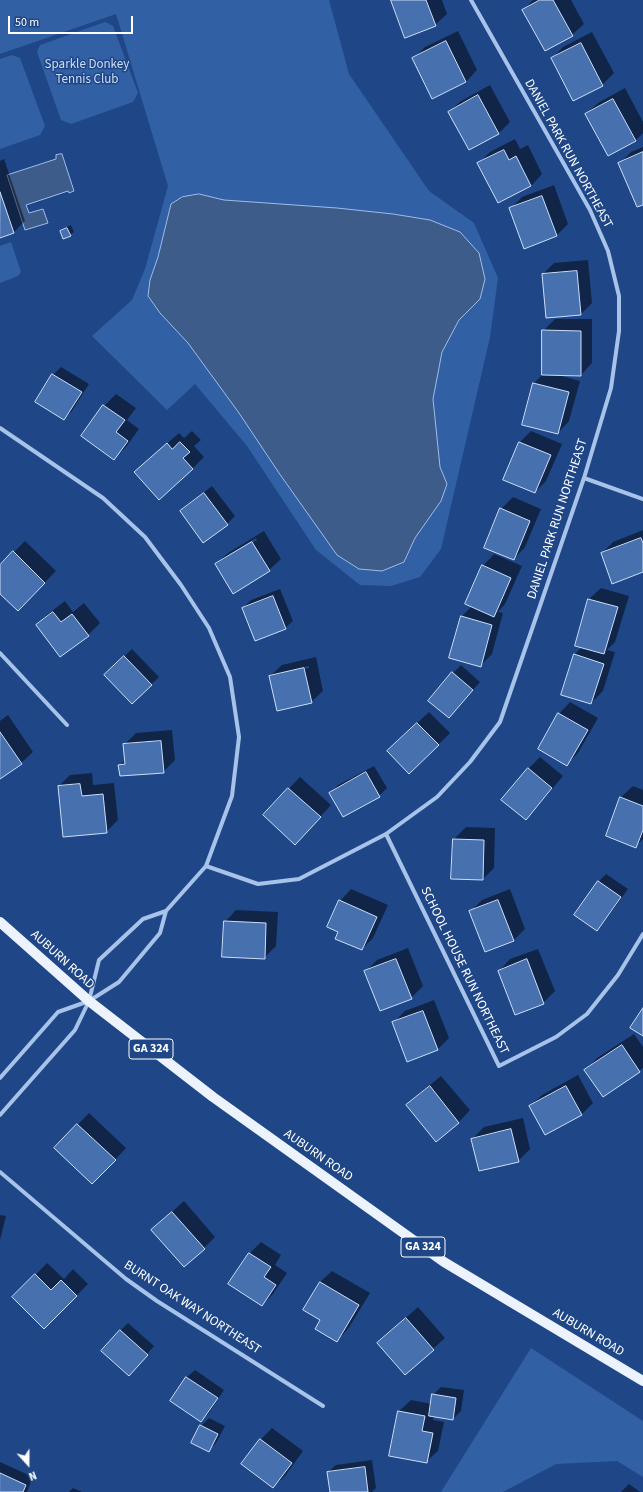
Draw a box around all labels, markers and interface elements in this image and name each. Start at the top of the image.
scale bar [10,8,135,34]
text: 50 m [15,14,39,31]
park label: Sparkle Donkey Tennis Club [45,57,129,88]
street label: DANIEL PARK RUN NORTHEAST [520,77,616,231]
street label: DANIEL PARK RUN NORTHEAST [525,437,591,601]
street label: SCHOOL HOUSE RUN NORTHEAST [416,885,512,1057]
street label: AUBURN ROAD [27,927,97,993]
road number: GA 324 [129,1039,173,1059]
street label: AUBURN ROAD [280,1126,356,1186]
road number: GA 324 [401,1237,445,1257]
street label: BURNT OAK WAY NORTHEAST [121,1258,263,1358]
street label: AUBURN ROAD [549,1306,627,1360]
north arrow [8,1444,48,1484]
text: N [26,1467,39,1484]

